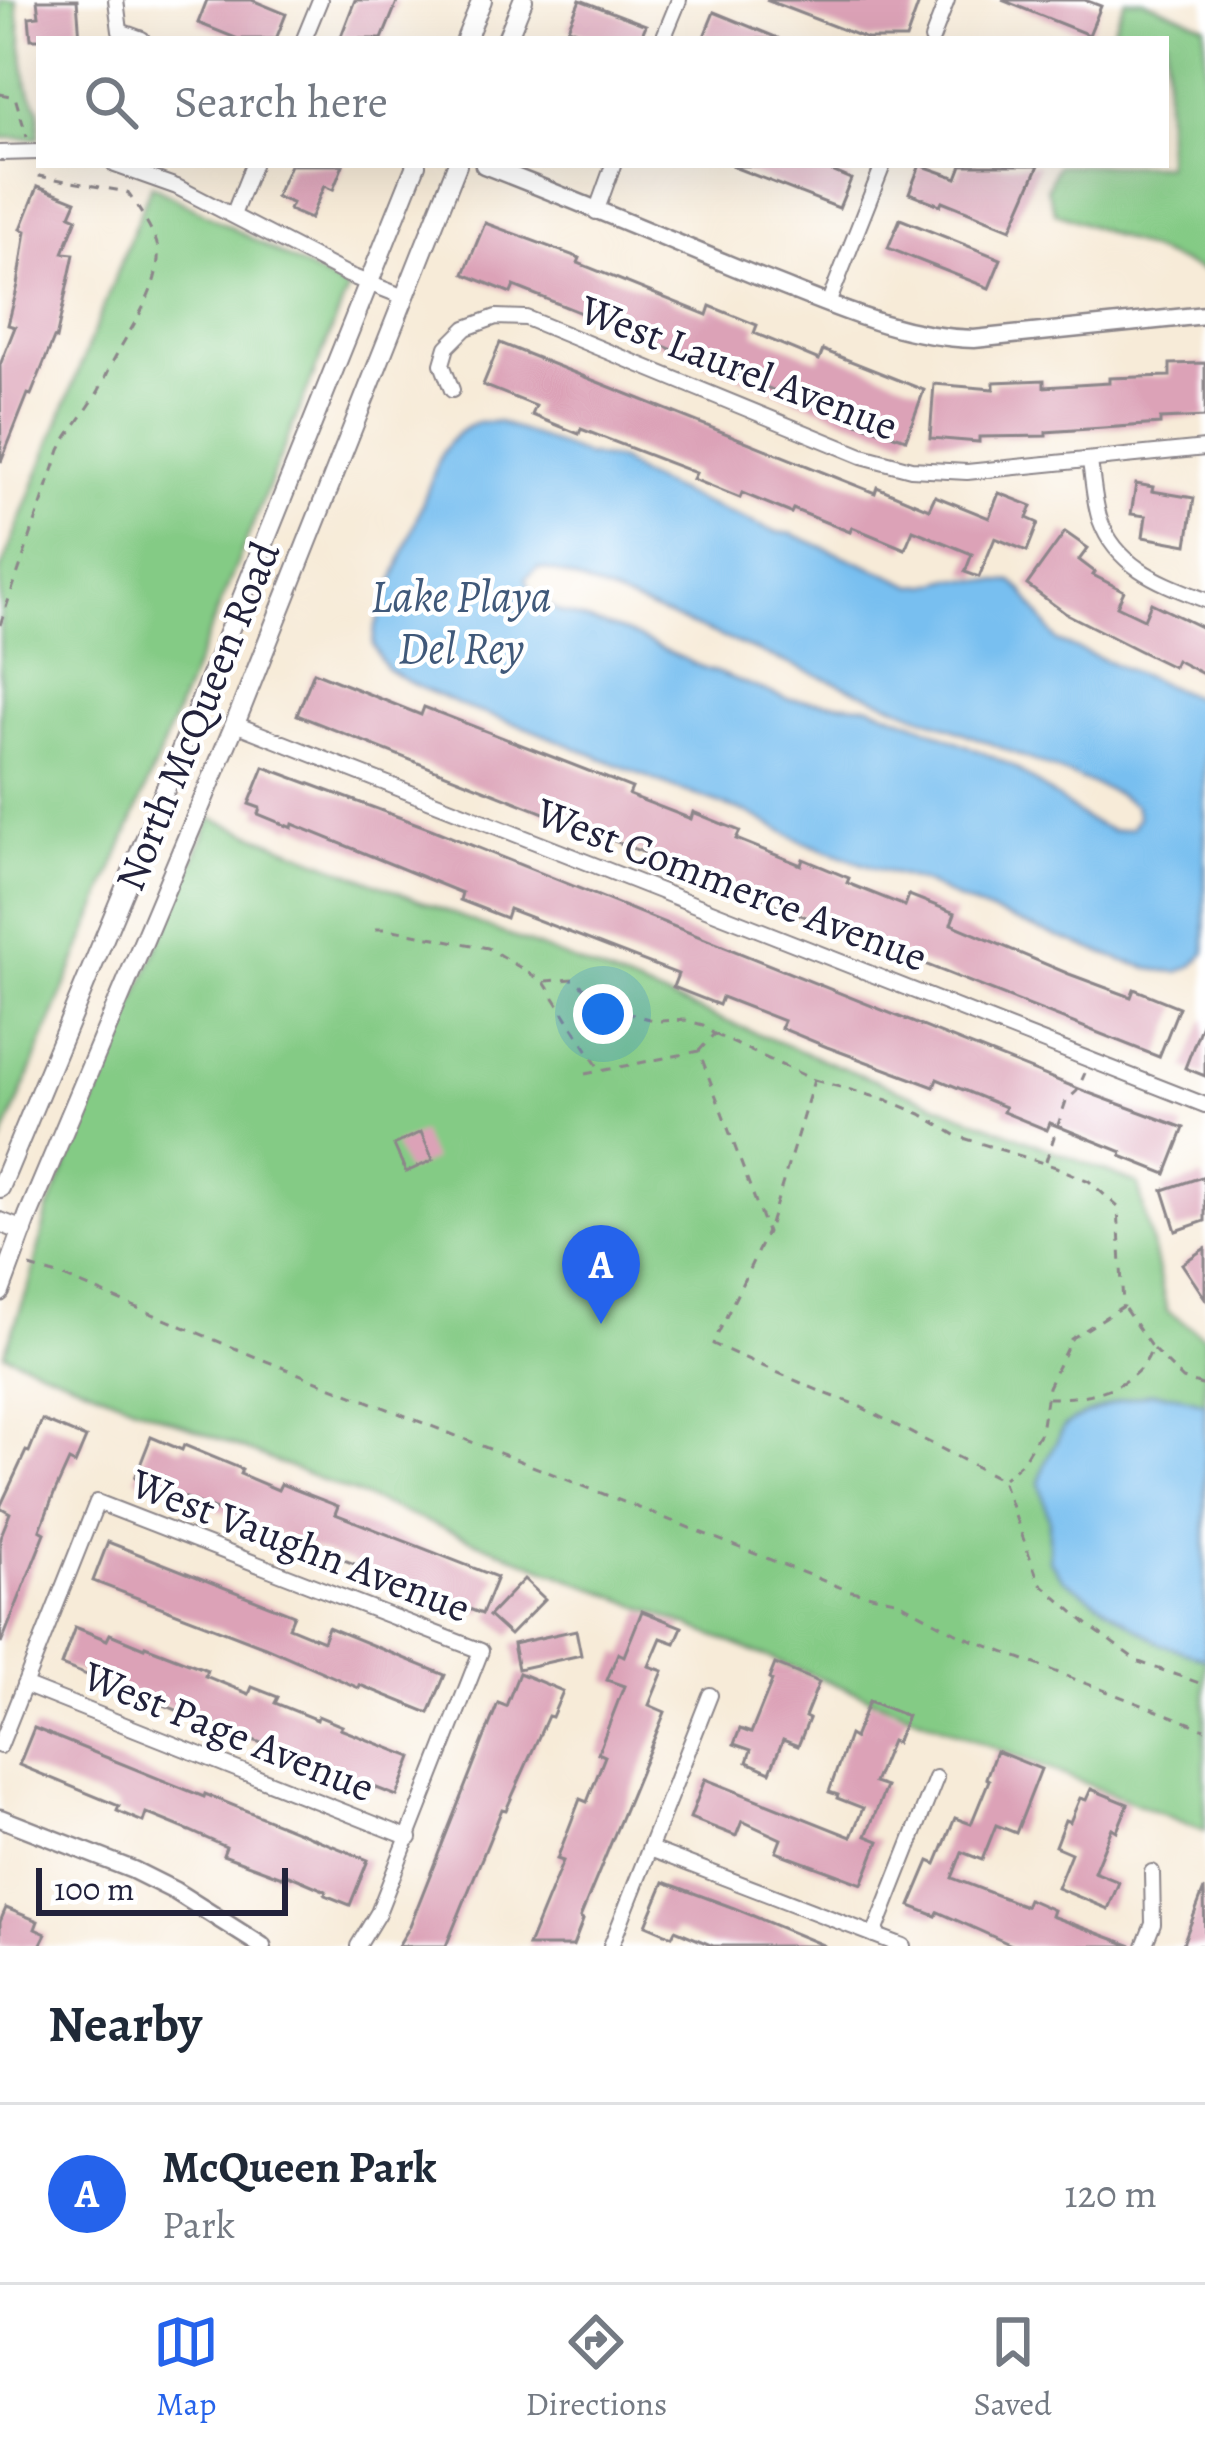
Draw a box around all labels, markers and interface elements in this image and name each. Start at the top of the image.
search box [36,36,1169,168]
icon: search [78,69,144,135]
text: Search here [174,71,388,133]
street label: West Laurel Avenue [571,280,906,454]
street label: North McQueen Road [101,533,293,899]
water label: Lake Playa Del Rey [371,565,552,679]
street label: West Commerce Avenue [528,783,935,985]
your location [573,984,633,1044]
pin: A [562,1225,640,1324]
street label: West Vaughn Avenue [123,1454,478,1636]
street label: West Page Avenue [74,1646,383,1815]
scale bar [36,1862,288,1915]
text: 100 m [54,1866,134,1911]
text: Nearby [48,1989,202,2059]
text: McQueen Park [162,2136,437,2198]
text: A [75,2167,99,2220]
text: 120 m [1064,2167,1157,2220]
text: Park [162,2198,235,2251]
tab: Map [153,2309,219,2426]
tab: Directions [526,2309,667,2426]
tab: Saved [974,2309,1052,2426]

